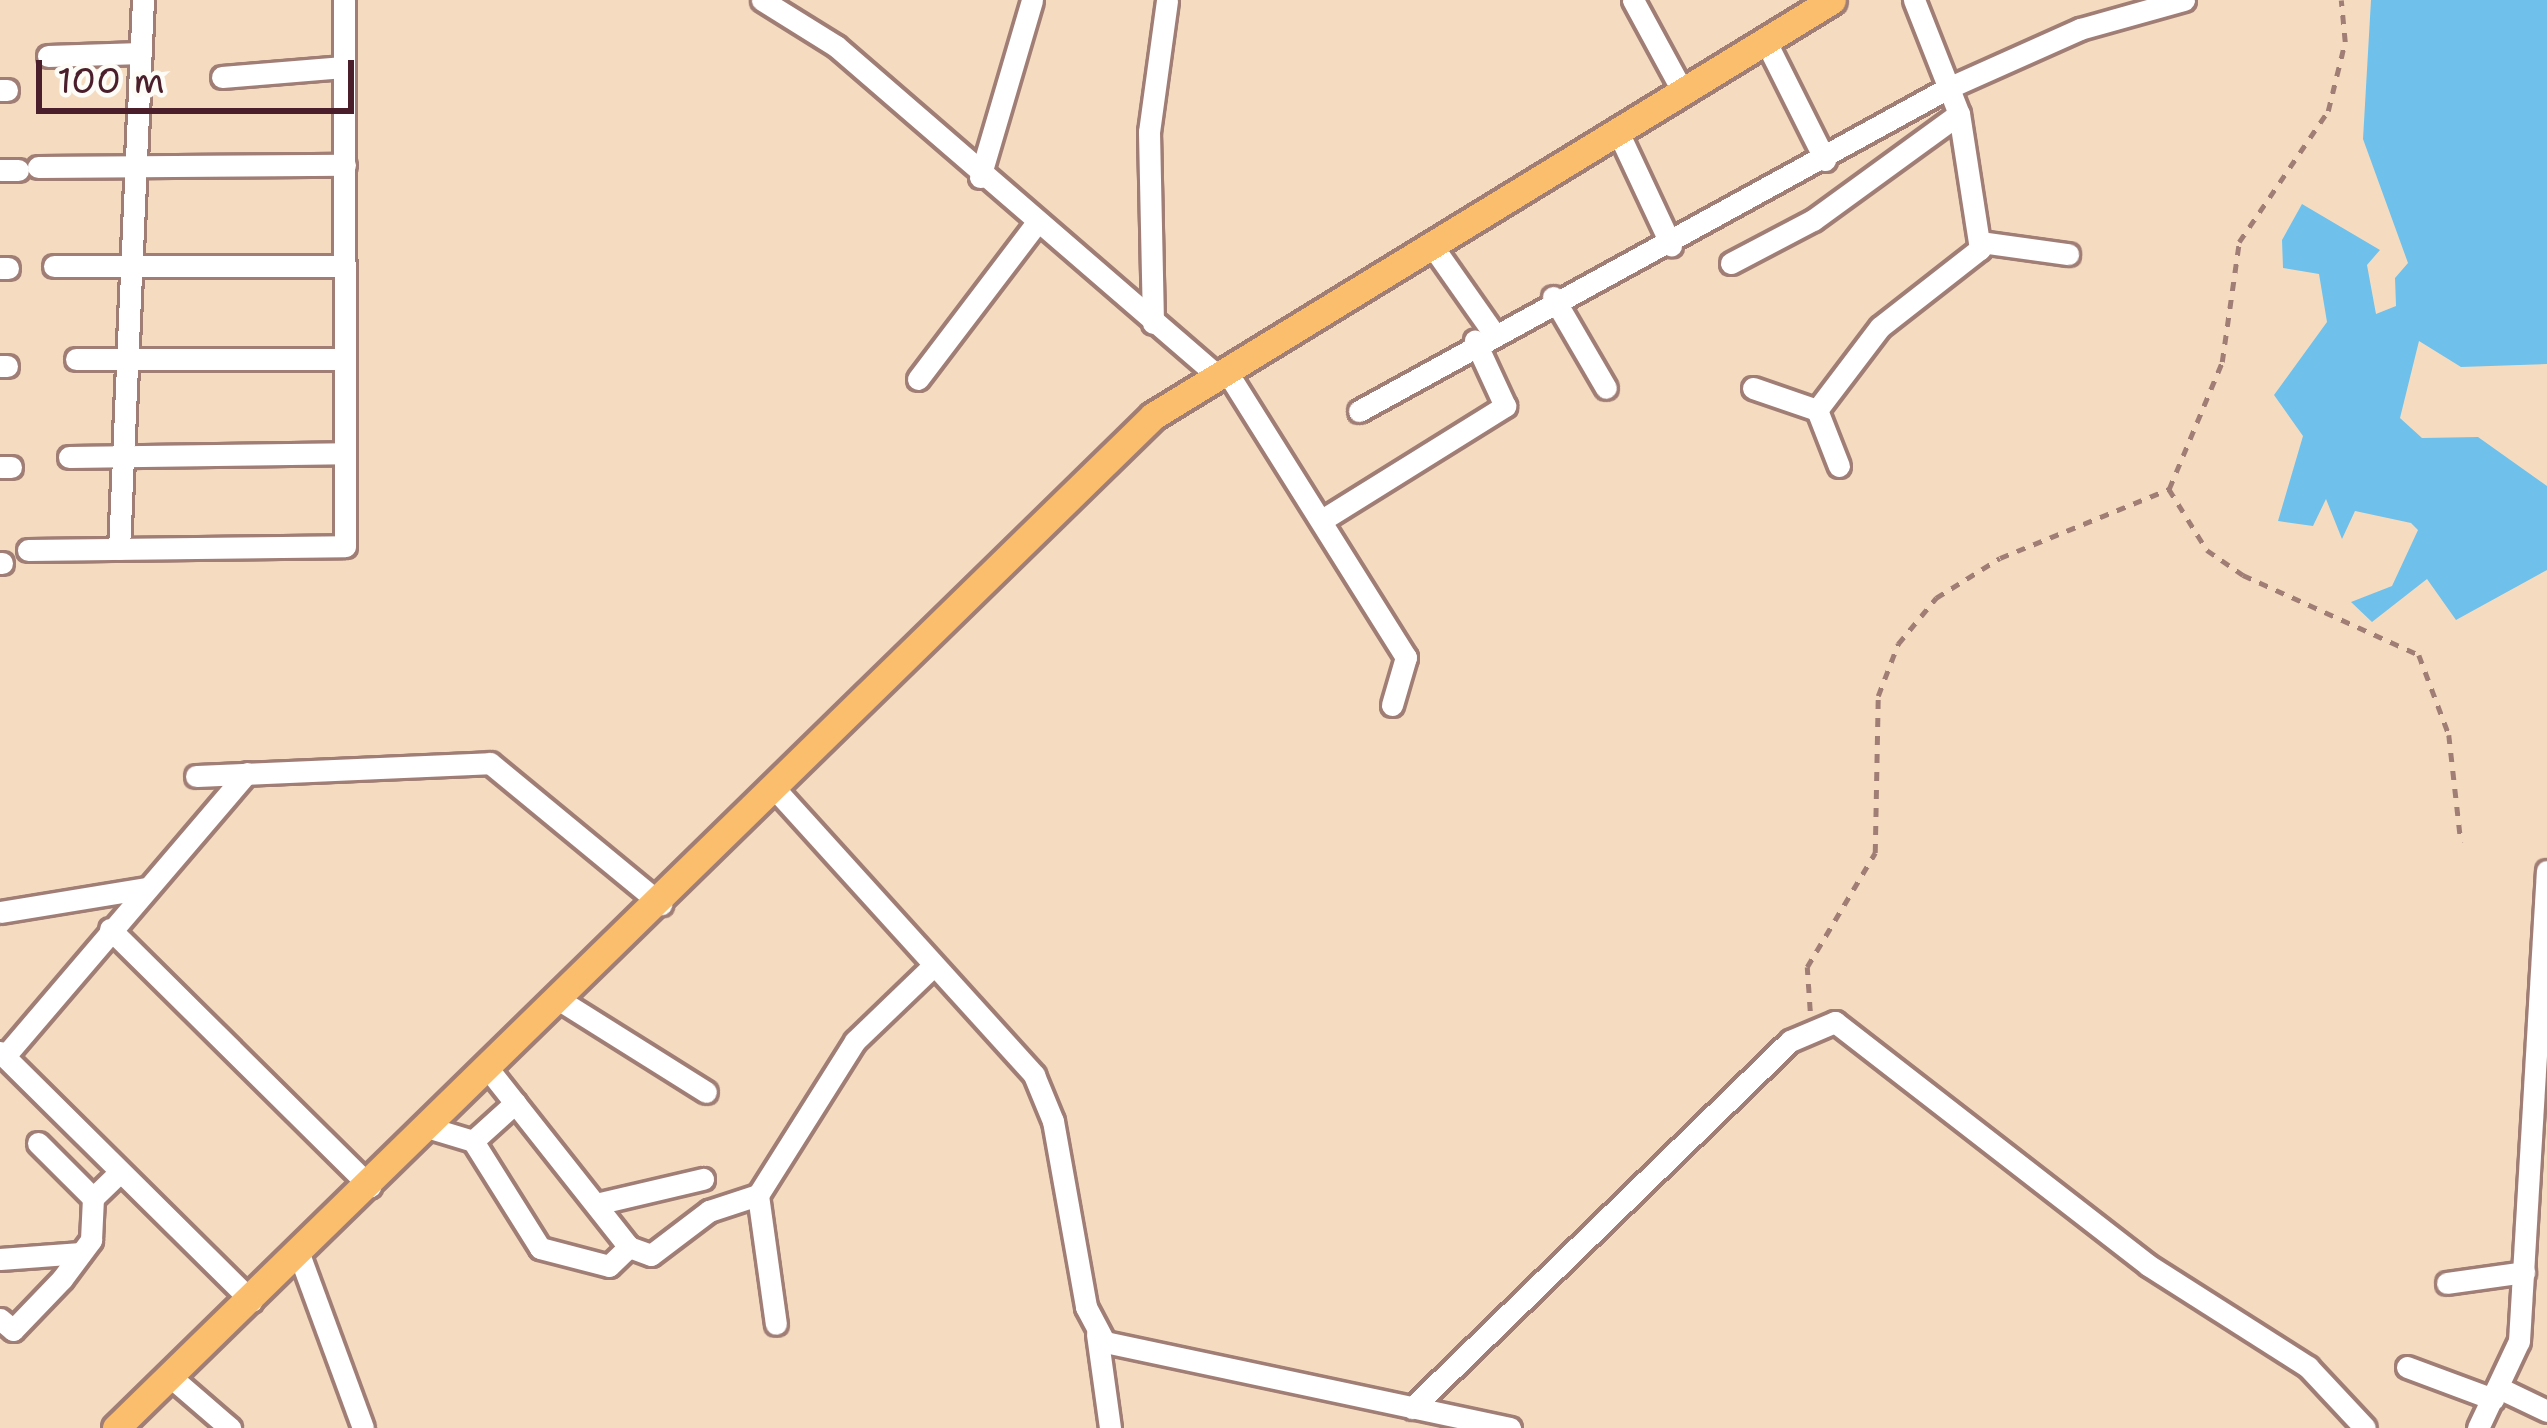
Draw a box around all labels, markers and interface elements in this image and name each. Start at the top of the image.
scale bar [42,36,360,110]
text: 100 m [57,56,165,105]

